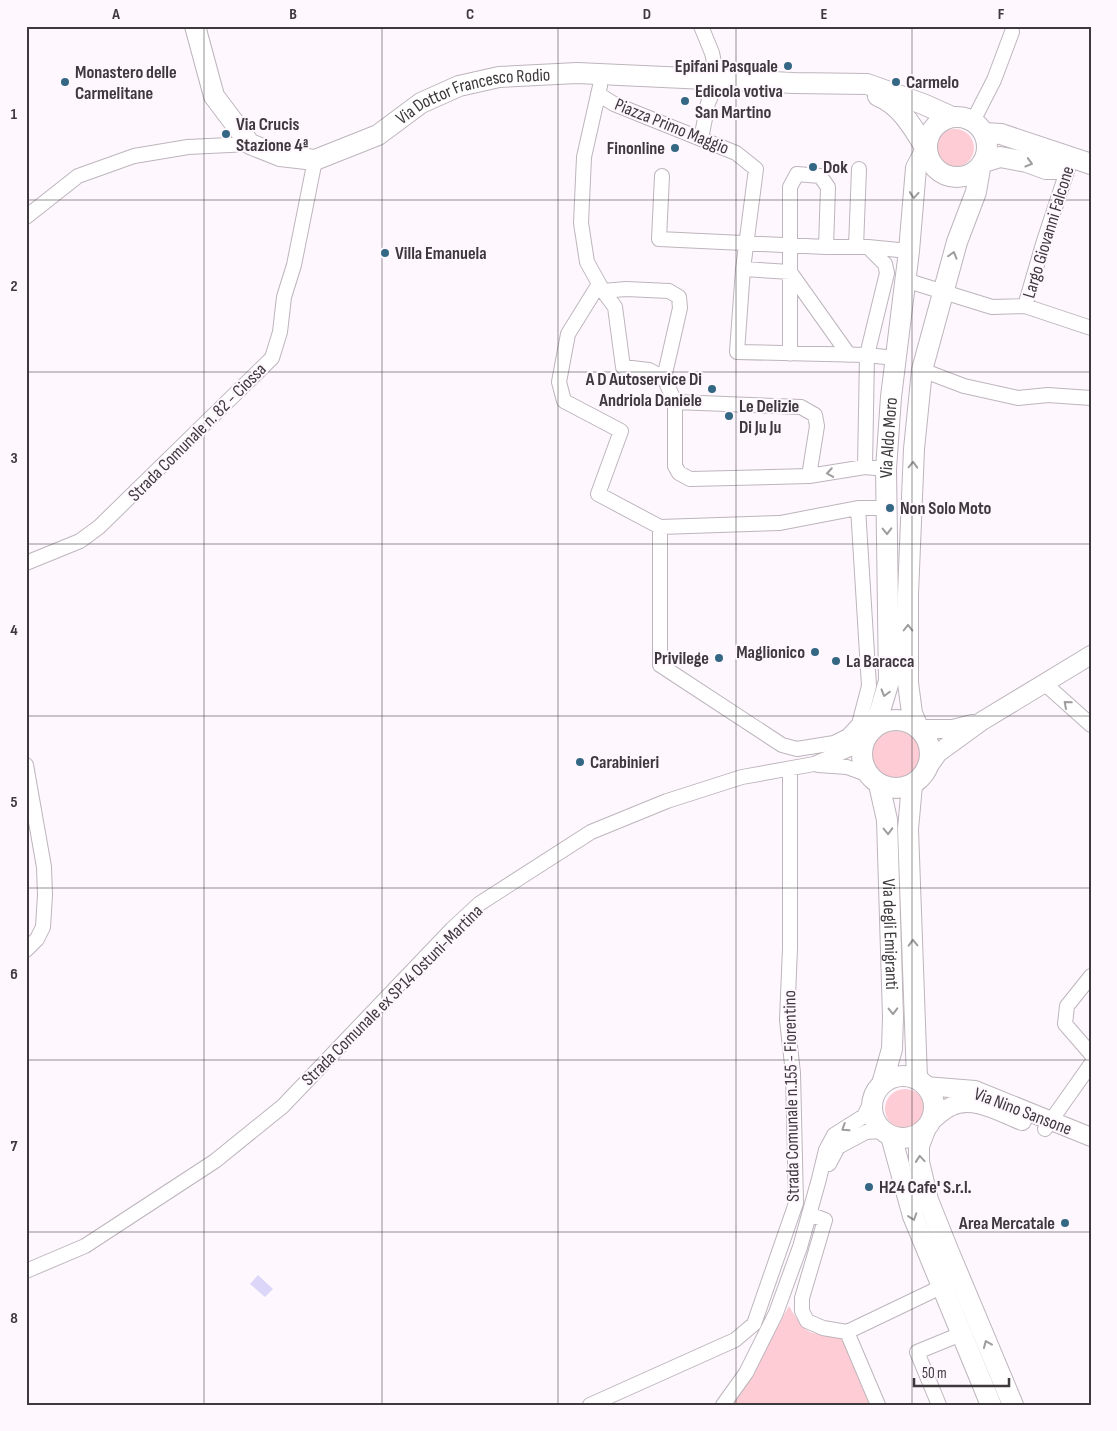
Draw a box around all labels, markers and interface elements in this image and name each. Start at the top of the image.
text: A [111,5,120,24]
text: B [289,5,297,24]
text: C [466,5,474,24]
text: D [643,5,651,24]
text: E [821,5,828,24]
text: F [998,5,1005,24]
place label: Epifani Pasquale [675,56,778,77]
marker: Epifani Pasquale [782,60,794,72]
place label: Monastero delle Carmelitane [75,62,177,104]
street label: Via Dottor Francesco Rodio [392,64,551,129]
place label: Carmelo [906,72,959,93]
marker: Monastero delle Carmelitane [59,76,71,88]
marker: Carmelo [890,76,902,88]
place label: Edicola votiva San Martino [695,81,783,123]
street label: Piazza Primo Maggio [612,94,732,159]
marker: Edicola votiva San Martino [679,95,691,107]
text: 1 [11,105,18,124]
place label: Via Crucis Stazione 4ª [236,114,309,156]
marker: Via Crucis Stazione 4ª [220,128,232,140]
place label: Finonline [607,138,665,159]
marker: Finonline [669,142,681,154]
place label: Dok [823,157,848,178]
one-way arrow [1024,158,1033,168]
marker: Dok [807,161,819,173]
street label: Largo Giovanni Falcone [1018,164,1079,301]
one-way arrow [909,191,920,199]
place label: Villa Emanuela [395,243,487,264]
marker: Villa Emanuela [379,247,391,259]
one-way arrow [947,251,958,259]
text: 2 [10,277,18,296]
street label: Strada Comunale n. 82 - Ciossa [124,359,271,506]
place label: A D Autoservice Di Andriola Daniele [585,369,702,411]
marker: A D Autoservice Di Andriola Daniele [706,383,718,395]
place label: Le Delizie Di Ju Ju [739,396,799,438]
street label: Via Aldo Moro [876,397,902,478]
marker: Le Delizie Di Ju Ju [723,410,735,422]
text: 3 [10,449,18,468]
one-way arrow [908,461,919,469]
one-way arrow [826,467,835,477]
place label: Non Solo Moto [900,498,992,519]
marker: Non Solo Moto [884,502,896,514]
one-way arrow [882,528,892,535]
text: 4 [10,621,18,640]
one-way arrow [903,624,913,632]
place label: Maglionico [736,642,805,663]
marker: Maglionico [809,646,821,658]
place label: Privilege [654,648,709,669]
place label: La Baracca [846,651,914,672]
marker: Privilege [713,652,725,664]
marker: La Baracca [830,655,842,667]
one-way arrow [881,689,891,697]
one-way arrow [1064,701,1073,710]
place label: Carabinieri [590,752,659,773]
marker: Carabinieri [574,756,586,768]
text: 5 [10,793,18,812]
one-way arrow [883,828,893,836]
street label: Via degli Emigranti [878,878,902,990]
street label: Strada Comunale ex SP14 Ostuni-Martina [298,901,487,1090]
one-way arrow [908,939,919,947]
text: 6 [10,965,18,984]
street label: Strada Comunale n.155 - Fiorentino [779,990,804,1202]
one-way arrow [887,1008,898,1016]
street label: Via Nino Sansone [971,1083,1075,1140]
one-way arrow [841,1122,851,1131]
text: 7 [11,1137,18,1156]
one-way arrow [914,1154,925,1162]
place label: H24 Cafe' S.r.l. [879,1177,972,1198]
marker: H24 Cafe' S.r.l. [863,1181,875,1193]
one-way arrow [908,1212,918,1220]
place label: Area Mercatale [958,1213,1055,1234]
marker: Area Mercatale [1059,1217,1071,1229]
text: 8 [10,1309,18,1328]
one-way arrow [983,1340,993,1349]
scale bar [914,1356,1010,1388]
text: 50 m [922,1364,947,1383]

